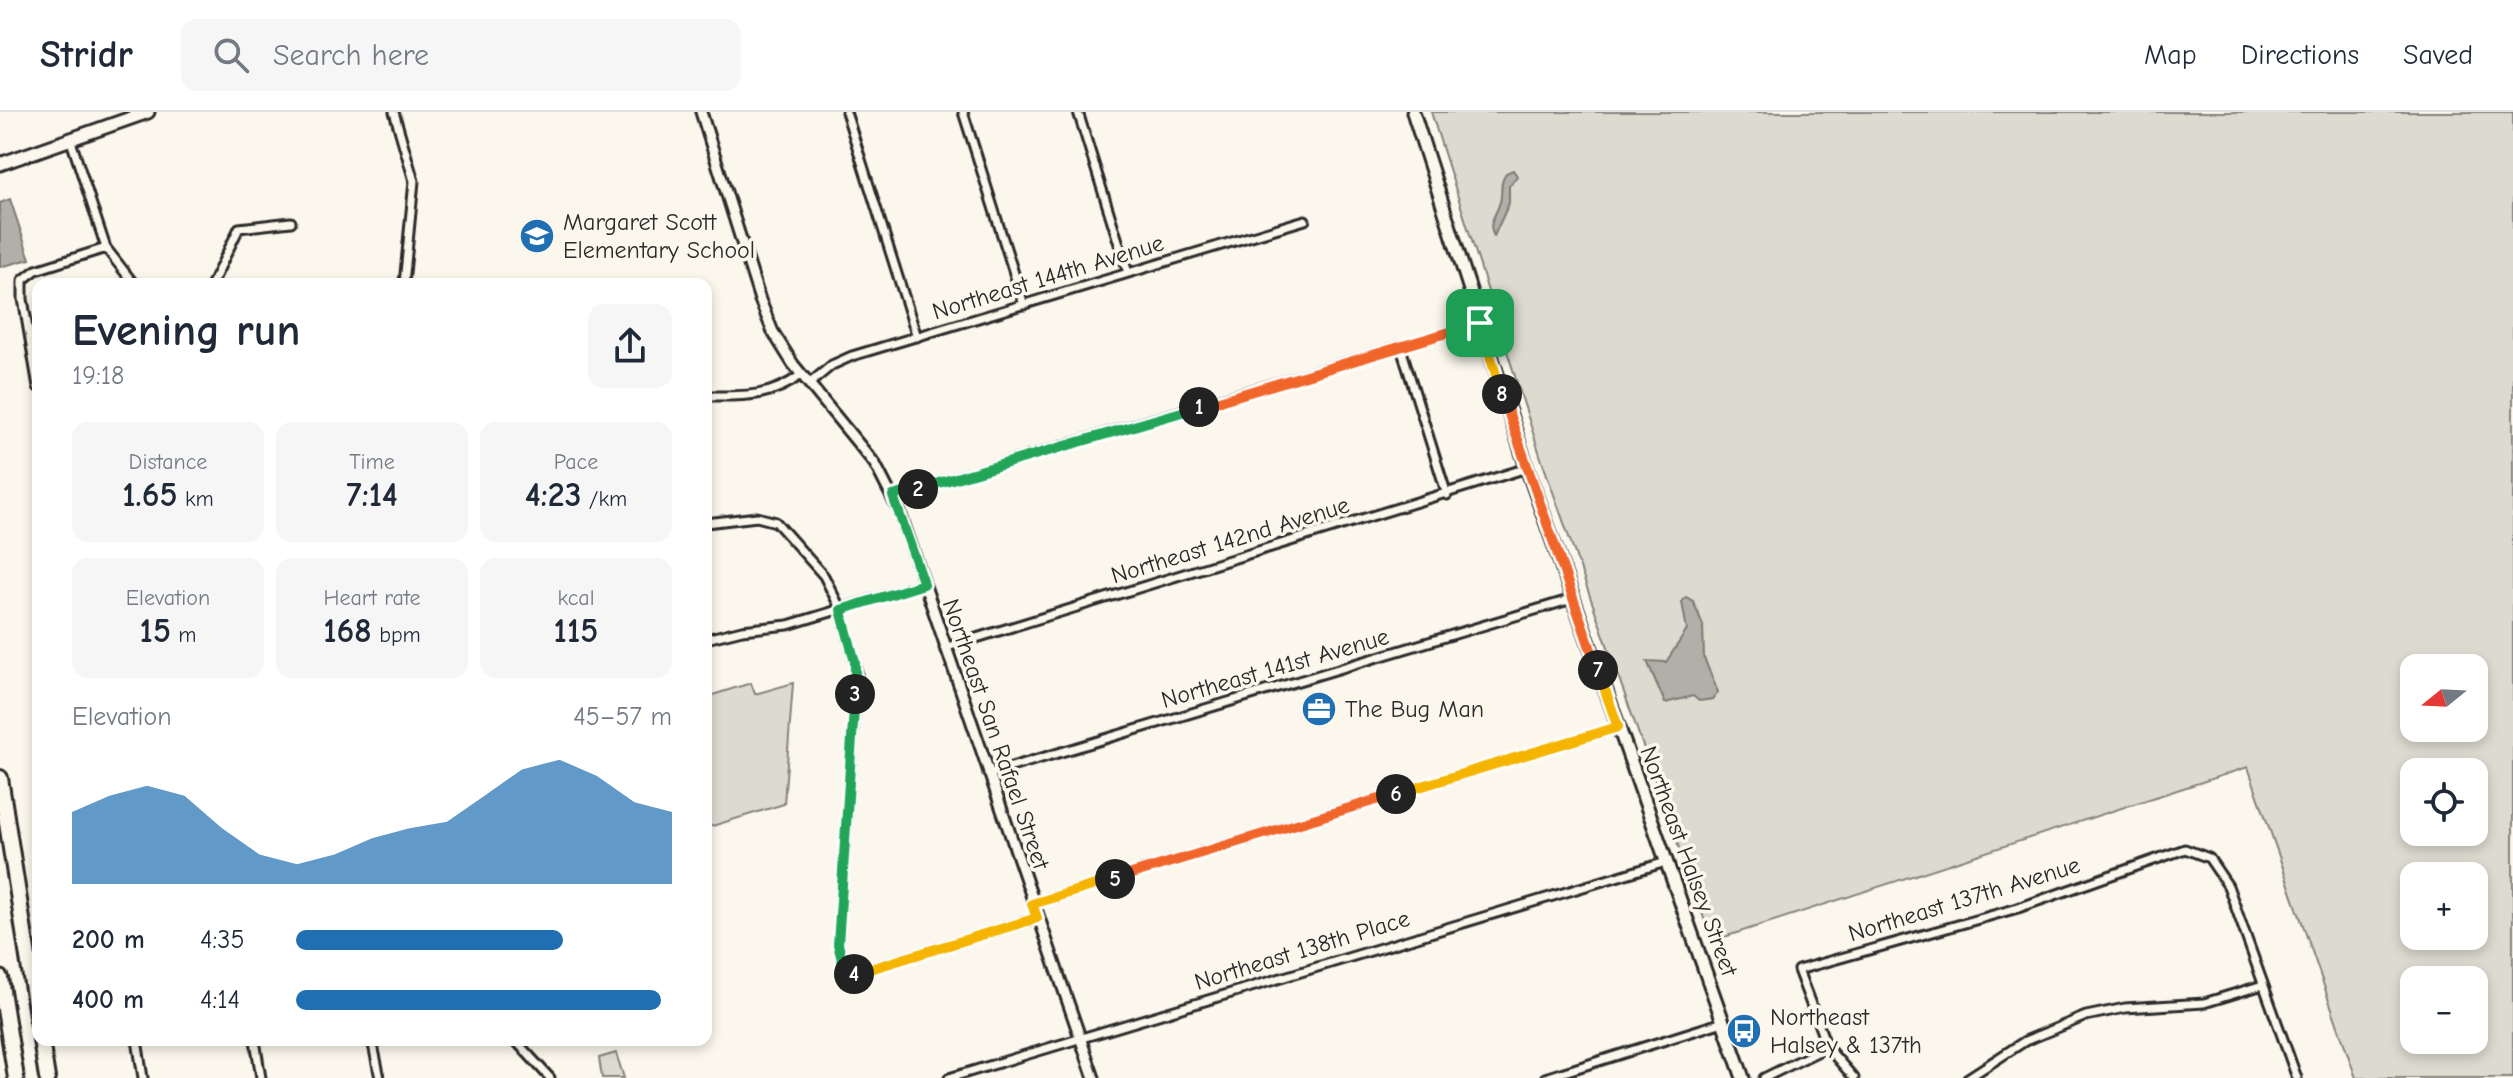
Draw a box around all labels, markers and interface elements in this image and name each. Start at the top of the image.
search box [181,19,741,91]
text: Stridr [40,33,133,77]
icon: search [209,33,253,77]
text: Search here [273,38,429,73]
text: Map [2144,39,2197,71]
text: Directions [2241,39,2359,71]
text: Saved [2403,39,2473,71]
place label: Margaret Scott Elementary School [563,208,755,264]
school or university icon: Margaret Scott Elementary School [518,217,556,255]
street label: Northeast 144th Avenue [929,228,1167,326]
pin [1446,289,1514,357]
icon: arrive [1458,301,1502,345]
button: share [588,304,672,388]
text: Evening run [72,305,300,356]
text: 19:18 [72,361,125,391]
pin: 8 [1482,374,1522,414]
text: 8 [1496,381,1508,407]
pin: 1 [1179,387,1219,427]
text: 1 [1195,394,1203,420]
text: Distance [129,449,207,475]
text: Time [349,449,395,475]
text: Pace [554,449,598,475]
pin: 2 [898,469,938,509]
text: 1.65 [122,475,178,515]
text: 7:14 [346,475,398,515]
text: 4:23 [525,475,581,515]
text: 2 [913,476,923,502]
text: km [178,486,214,512]
text: /km [581,486,627,512]
street label: Northeast 142nd Avenue [1107,490,1353,590]
text: Elevation [126,585,210,611]
text: Heart rate [324,585,421,611]
text: kcal [558,585,594,611]
street label: Northeast San Rafael Street [936,595,1056,874]
text: 15 [140,611,171,651]
text: 168 [323,611,372,651]
text: 115 [554,611,598,651]
text: m [171,622,196,648]
text: bpm [372,622,421,648]
street label: Northeast 141st Avenue [1158,622,1392,714]
pin: 7 [1578,650,1618,690]
north arrow [2400,654,2488,742]
map controls [2400,654,2488,1054]
text: 7 [1593,657,1603,683]
pin: 3 [835,674,875,714]
text: 3 [850,681,860,707]
office icon: The Bug Man [1300,690,1338,728]
place label: The Bug Man [1345,695,1484,723]
text: Elevation [72,702,172,732]
text: 45–57 m [573,702,672,732]
street label: Northeast Halsey Street [1634,742,1744,981]
button: locate [2400,758,2488,846]
pin: 6 [1376,774,1416,814]
text: 6 [1390,781,1402,807]
street label: Northeast 137th Avenue [1845,850,2083,948]
pin: 5 [1095,859,1135,899]
button: + [2400,862,2488,950]
text: 5 [1109,866,1121,892]
street label: Northeast 138th Place [1191,904,1413,996]
text: 200 m [72,925,145,955]
text: 4:35 [200,925,245,955]
pin: 4 [834,954,874,994]
text: 4 [849,961,859,987]
button: − [2400,966,2488,1054]
text: 400 m [72,985,144,1015]
text: 4:14 [200,985,240,1015]
place label: Northeast Halsey & 137th [1770,1003,1922,1059]
bus stop icon: Northeast Halsey & 137th [1725,1012,1763,1050]

